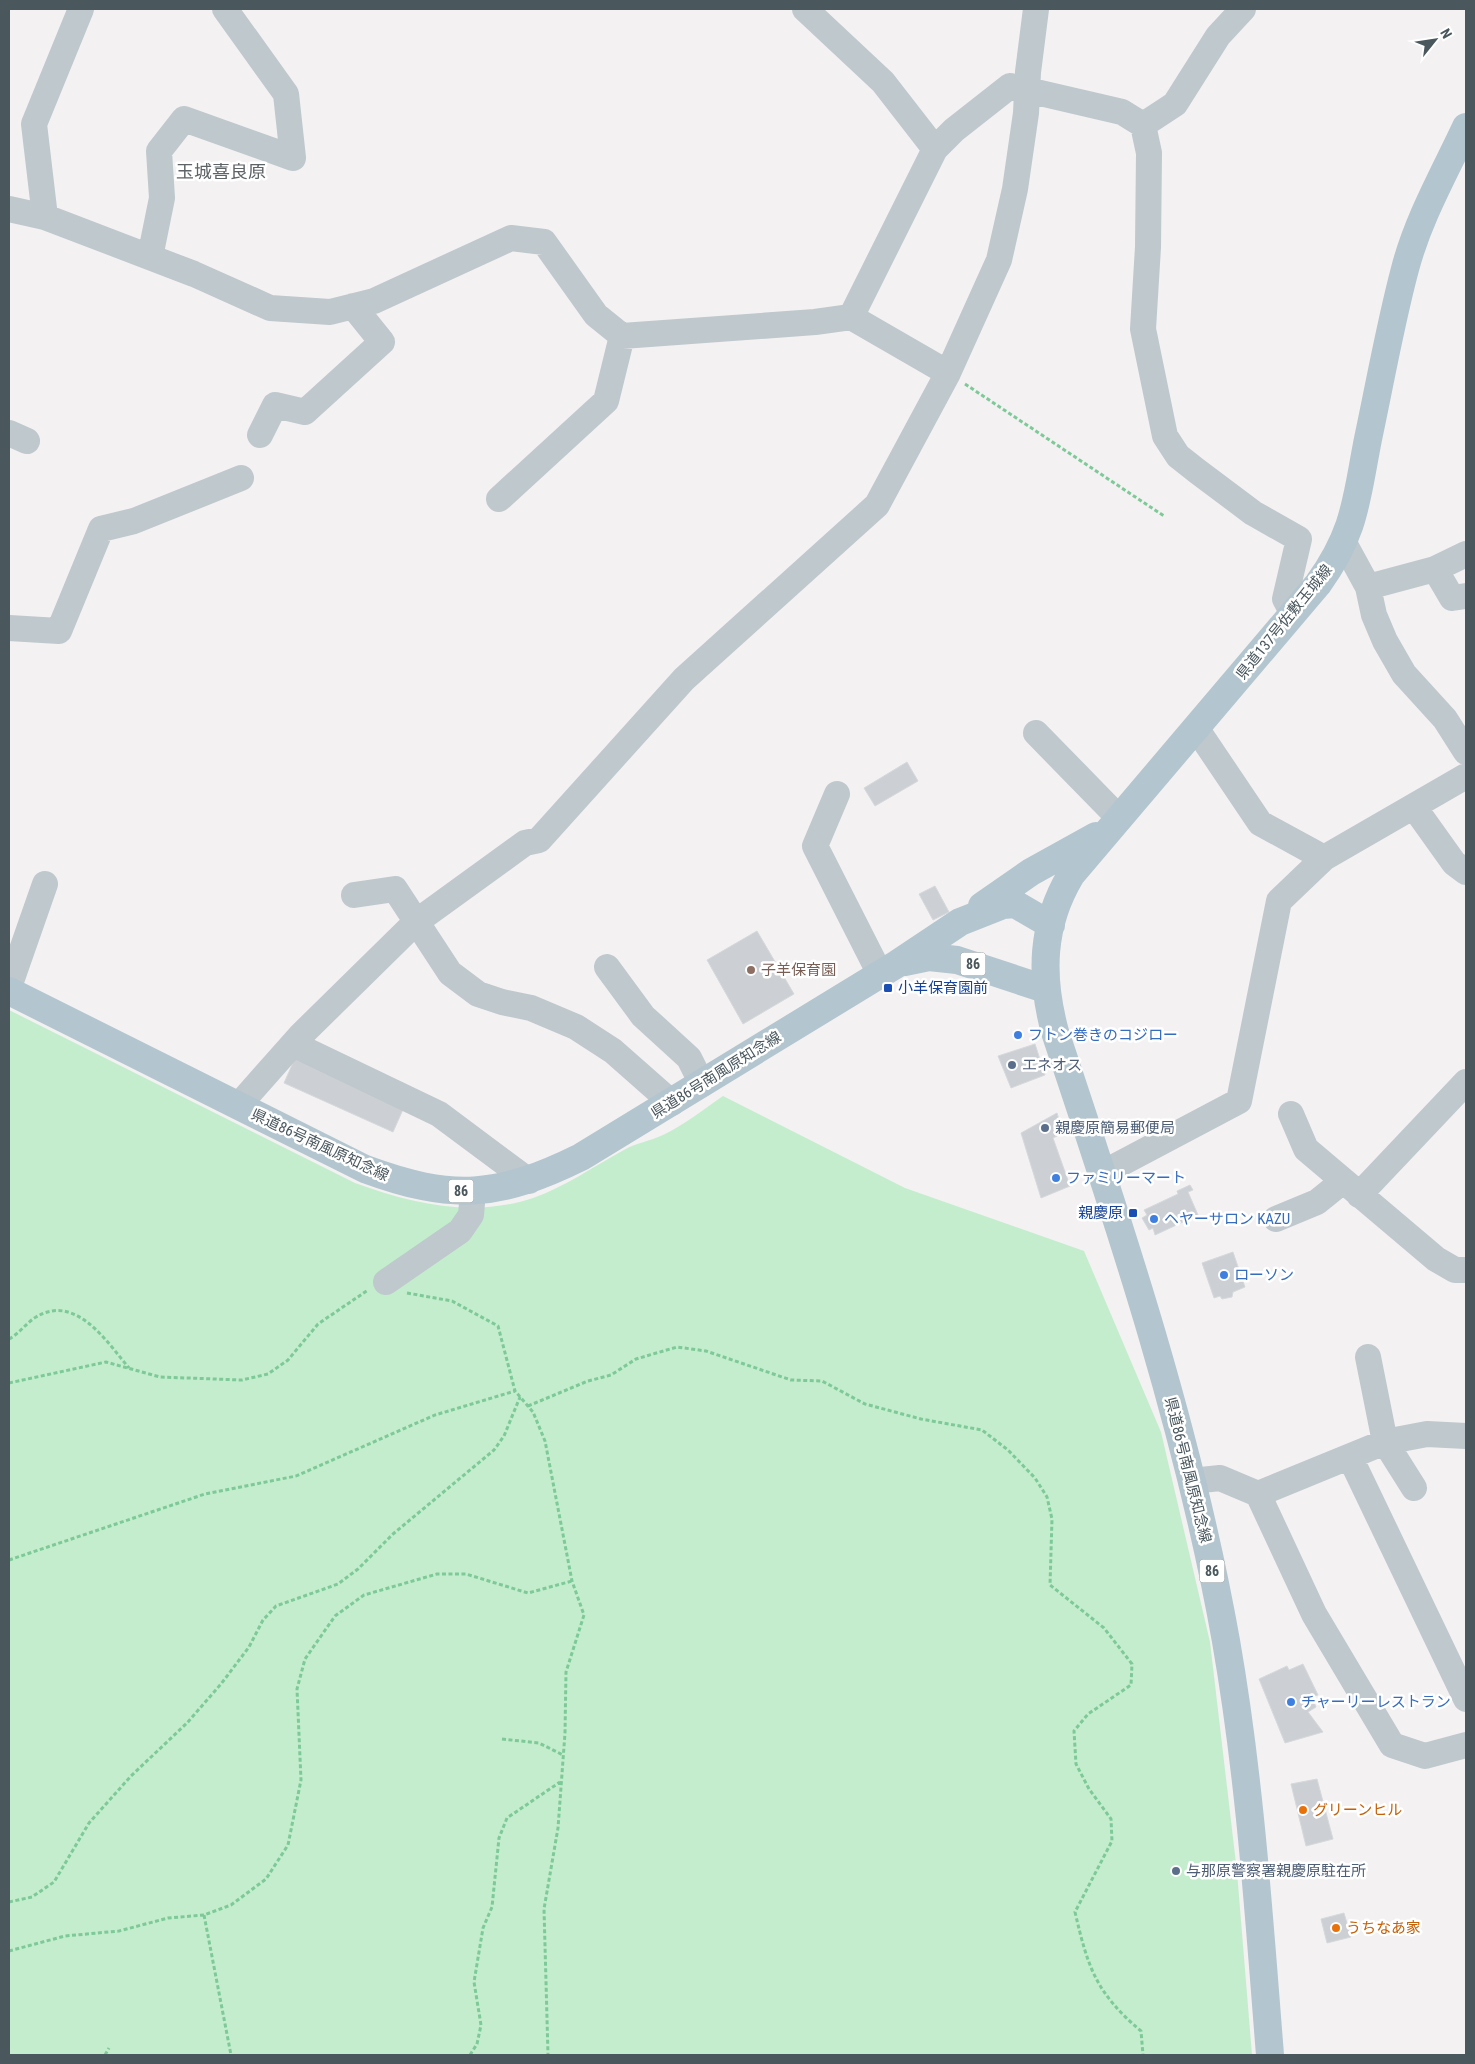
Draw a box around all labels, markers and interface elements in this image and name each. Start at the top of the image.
north arrow [1410,15,1460,65]
text: N [1437,26,1455,41]
district label: 玉城喜良原 [176,161,266,182]
street label: 県道137号佐敷玉城線 [1232,561,1336,683]
road number: 86 [960,952,986,976]
place label: 子羊保育園 [761,961,836,979]
marker: 子羊保育園 [745,964,757,976]
place label: 小羊保育園前 [898,979,988,997]
marker: 小羊保育園前 [882,982,894,994]
place label: フトン巻きのコジロー [1028,1026,1178,1044]
street label: 県道86号南風原知念線 [648,1028,784,1122]
marker: フトン巻きのコジロー [1012,1029,1024,1041]
place label: エネオス [1022,1056,1082,1074]
marker: エネオス [1006,1059,1018,1071]
street label: 県道86号南風原知念線 [248,1105,392,1185]
place label: 親慶原簡易郵便局 [1055,1119,1175,1137]
marker: 親慶原簡易郵便局 [1039,1122,1051,1134]
place label: ファミリーマート [1066,1169,1186,1187]
marker: ファミリーマート [1050,1172,1062,1184]
road number: 86 [448,1180,474,1202]
place label: 親慶原 [1078,1204,1123,1222]
marker: 親慶原 [1127,1207,1139,1219]
place label: ヘヤーサロン KAZU [1164,1210,1290,1228]
marker: ヘヤーサロン KAZU [1148,1213,1160,1225]
place label: ローソン [1234,1266,1294,1284]
marker: ローソン [1218,1269,1230,1281]
street label: 県道86号南風原知念線 [1161,1395,1215,1545]
road number: 86 [1200,1560,1224,1582]
place label: チャーリーレストラン [1301,1693,1451,1711]
marker: チャーリーレストラン [1285,1696,1297,1708]
place label: グリーンヒル [1313,1801,1402,1819]
marker: グリーンヒル [1297,1804,1309,1816]
place label: 与那原警察署親慶原駐在所 [1186,1862,1366,1880]
marker: 与那原警察署親慶原駐在所 [1170,1865,1182,1877]
place label: うちなあ家 [1346,1919,1421,1937]
marker: うちなあ家 [1330,1922,1342,1934]

